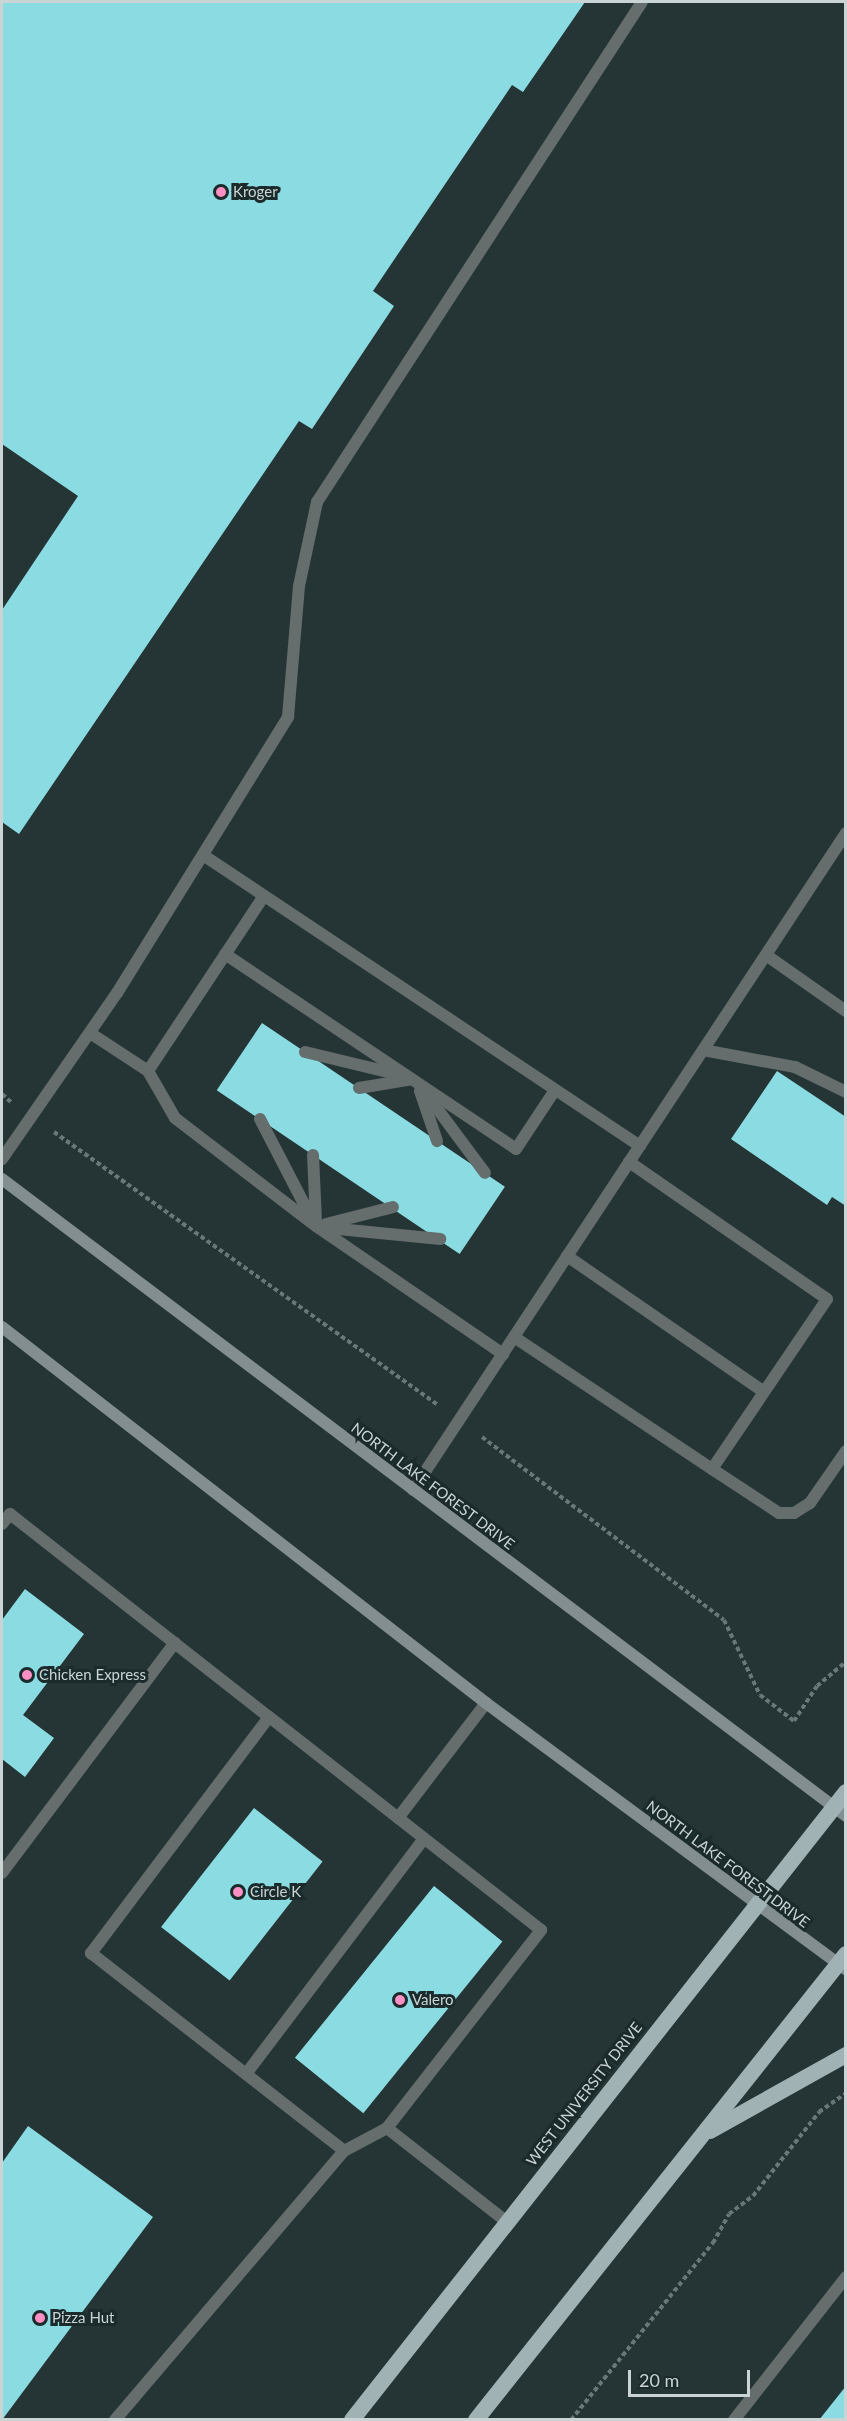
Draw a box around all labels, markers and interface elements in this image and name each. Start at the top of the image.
place label: Kroger [233,183,278,201]
marker: Kroger [214,185,228,199]
street label: NORTH LAKE FOREST DRIVE [348,1419,518,1553]
place label: Chicken Express [39,1666,146,1684]
marker: Chicken Express [20,1668,34,1682]
street label: NORTH LAKE FOREST DRIVE [643,1797,813,1931]
place label: Circle K [250,1883,301,1901]
marker: Circle K [231,1885,245,1899]
place label: Valero [412,1991,454,2009]
marker: Valero [393,1993,407,2007]
street label: WEST UNIVERSITY DRIVE [522,2018,646,2170]
place label: Pizza Hut [52,2309,114,2327]
marker: Pizza Hut [33,2311,47,2325]
scale bar [631,2358,752,2396]
text: 20 m [639,2369,679,2391]

